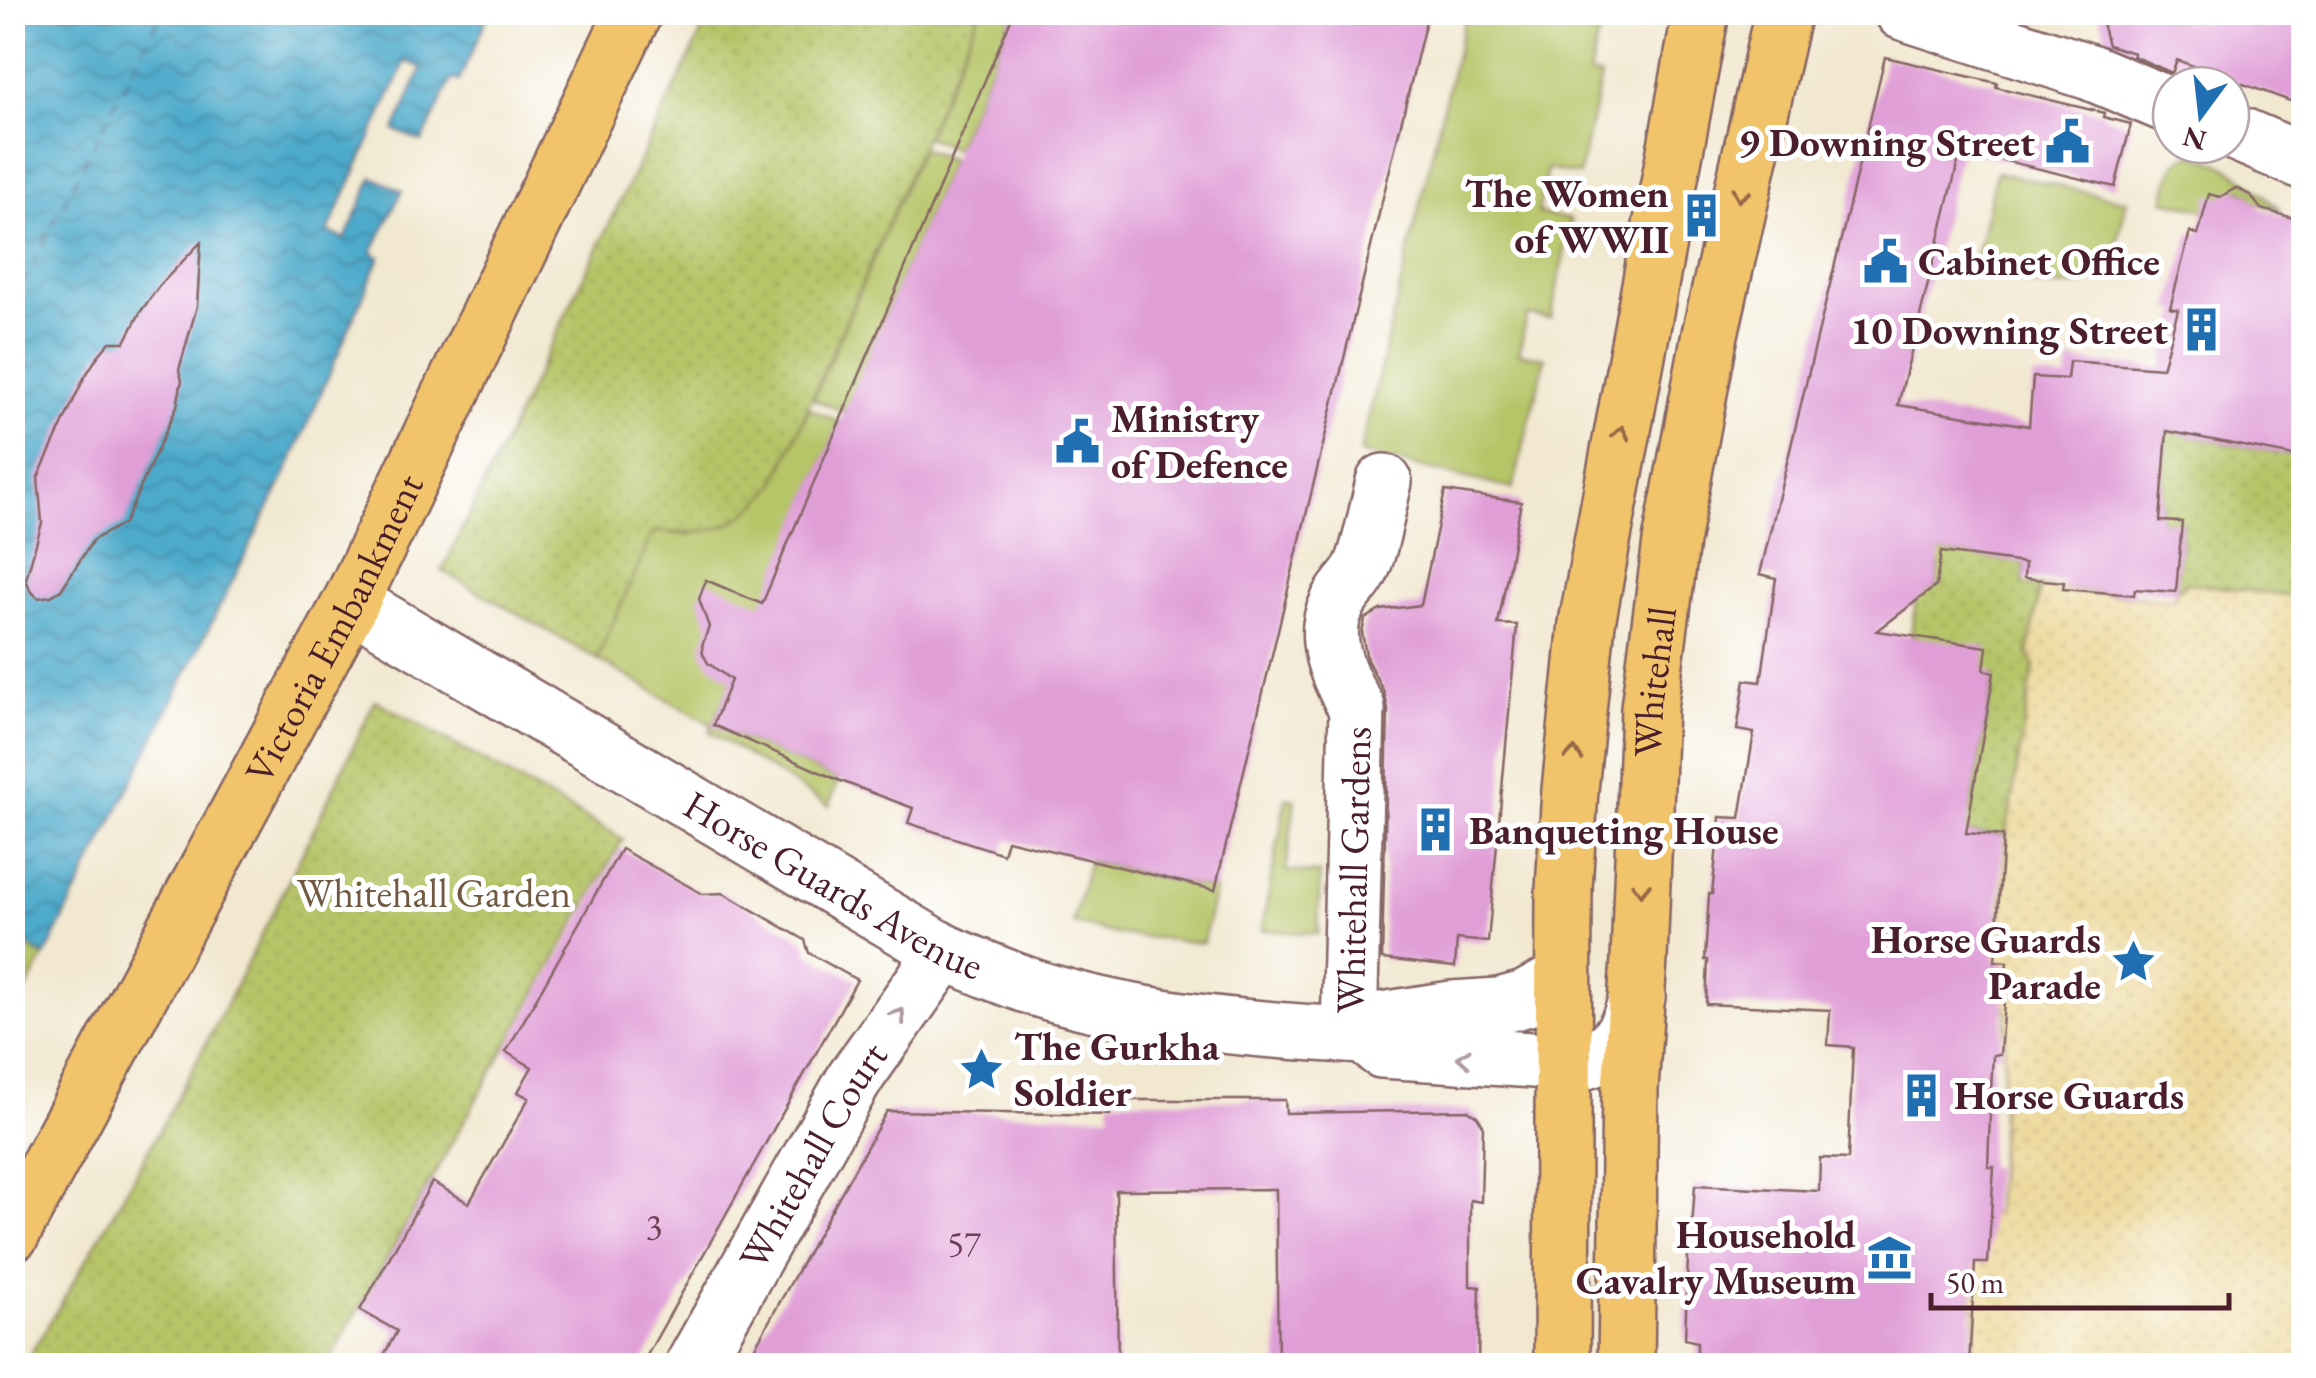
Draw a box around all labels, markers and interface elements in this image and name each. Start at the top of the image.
north arrow [2151,65,2251,165]
place label: 9 Downing Street [1738,116,2035,168]
public building icon: 9 Downing Street [2044,118,2092,166]
text: N [2179,119,2210,159]
place label: The Women of WWII [1465,167,1669,265]
one-way arrow [1731,186,1752,203]
building icon: The Women of WWII [1678,192,1726,240]
place label: Cabinet Office [1918,235,2160,287]
public building icon: Cabinet Office [1861,237,1909,285]
place label: 10 Downing Street [1850,304,2168,356]
building icon: 10 Downing Street [2177,306,2225,354]
place label: Ministry of Defence [1111,392,1288,490]
public building icon: Ministry of Defence [1054,417,1102,465]
one-way arrow [1610,425,1631,442]
street label: Victoria Embankment [232,465,435,792]
street label: Whitehall [1621,603,1688,758]
street label: Whitehall Gardens [1324,726,1383,1014]
one-way arrow [1562,746,1584,762]
street label: Horse Guards Avenue [675,778,991,991]
place label: Banqueting House [1469,804,1779,856]
building icon: Banqueting House [1412,806,1460,854]
park label: Whitehall Garden [297,867,571,919]
one-way arrow [1630,882,1652,898]
place label: Horse Guards Parade [1871,913,2101,1011]
place icon: Horse Guards Parade [2110,938,2158,986]
one-way arrow [887,1008,905,1026]
place label: The Gurkha Soldier [1014,1020,1220,1118]
street label: Whitehall Court [727,1031,899,1279]
place icon: The Gurkha Soldier [957,1045,1005,1093]
one-way arrow [1456,1048,1472,1069]
place label: Horse Guards [1954,1069,2184,1121]
building icon: Horse Guards [1897,1071,1945,1119]
house number: 3 [646,1204,662,1249]
place label: Household Cavalry Museum [1576,1208,1856,1306]
house number: 57 [947,1221,981,1266]
museum icon: Household Cavalry Museum [1865,1233,1913,1281]
scale bar [1931,1248,2228,1310]
text: 50 m [1946,1263,2004,1302]

